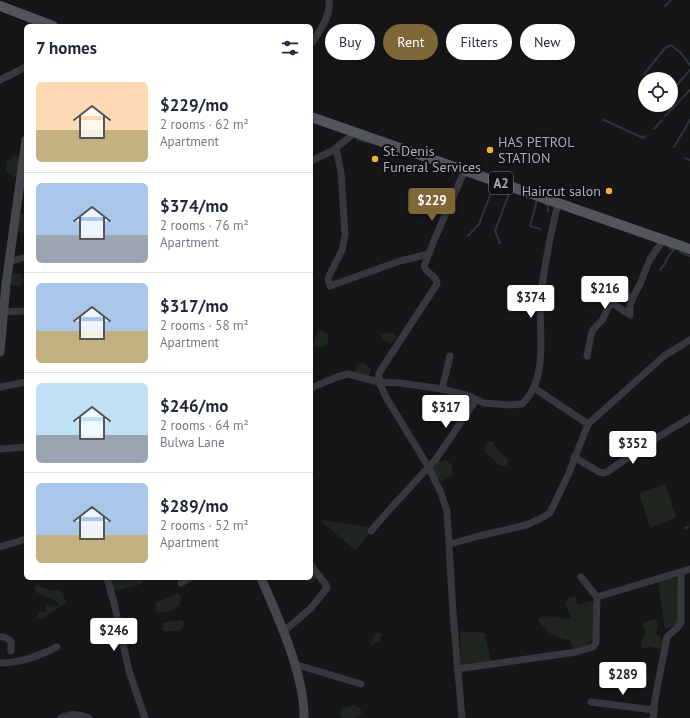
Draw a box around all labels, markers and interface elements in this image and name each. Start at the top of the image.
chip: Buy [325,24,375,60]
chip: Rent [383,24,438,60]
chip: Filters [446,24,512,60]
chip: New [520,24,575,60]
text: 7 homes [36,37,97,59]
icon: filters [279,37,301,59]
map controls [638,72,678,112]
button: locate [638,72,678,112]
text: $229/mo [160,94,228,116]
icon: home [68,98,116,146]
text: 2 rooms · 62 m² [160,116,249,133]
text: Apartment [160,133,219,150]
place label: HAS PETROL STATION [498,133,574,167]
place label: St. Denis Funeral Services [383,142,481,176]
marker: HAS PETROL STATION [485,145,495,155]
marker: St. Denis Funeral Services [370,154,380,164]
road number: A2 [489,172,513,194]
place label: Haircut salon [522,182,601,200]
marker: Haircut salon [604,186,614,196]
pin: $229 [408,188,456,222]
text: $229 [417,192,447,209]
text: $374/mo [160,195,228,217]
icon: home [68,199,116,247]
text: 2 rooms · 76 m² [160,217,249,234]
text: Apartment [160,234,219,251]
pin: $216 [581,276,629,310]
text: $216 [590,280,620,297]
pin: $374 [507,285,555,319]
text: $374 [516,289,546,306]
text: $317/mo [160,295,228,317]
icon: home [68,299,116,347]
text: 2 rooms · 58 m² [160,317,249,334]
text: Apartment [160,334,219,351]
text: $246/mo [160,395,228,417]
pin: $317 [422,395,470,429]
icon: home [68,399,116,447]
text: $317 [431,399,461,416]
text: 2 rooms · 64 m² [160,417,249,434]
pin: $352 [609,431,657,465]
text: Bulwa Lane [160,434,225,451]
text: $352 [618,435,648,452]
text: $289/mo [160,495,228,517]
icon: home [68,499,116,547]
text: 2 rooms · 52 m² [160,517,249,534]
text: Apartment [160,534,219,551]
pin: $246 [90,618,138,652]
text: $246 [99,622,129,639]
pin: $289 [599,662,647,696]
text: $289 [608,666,638,683]

